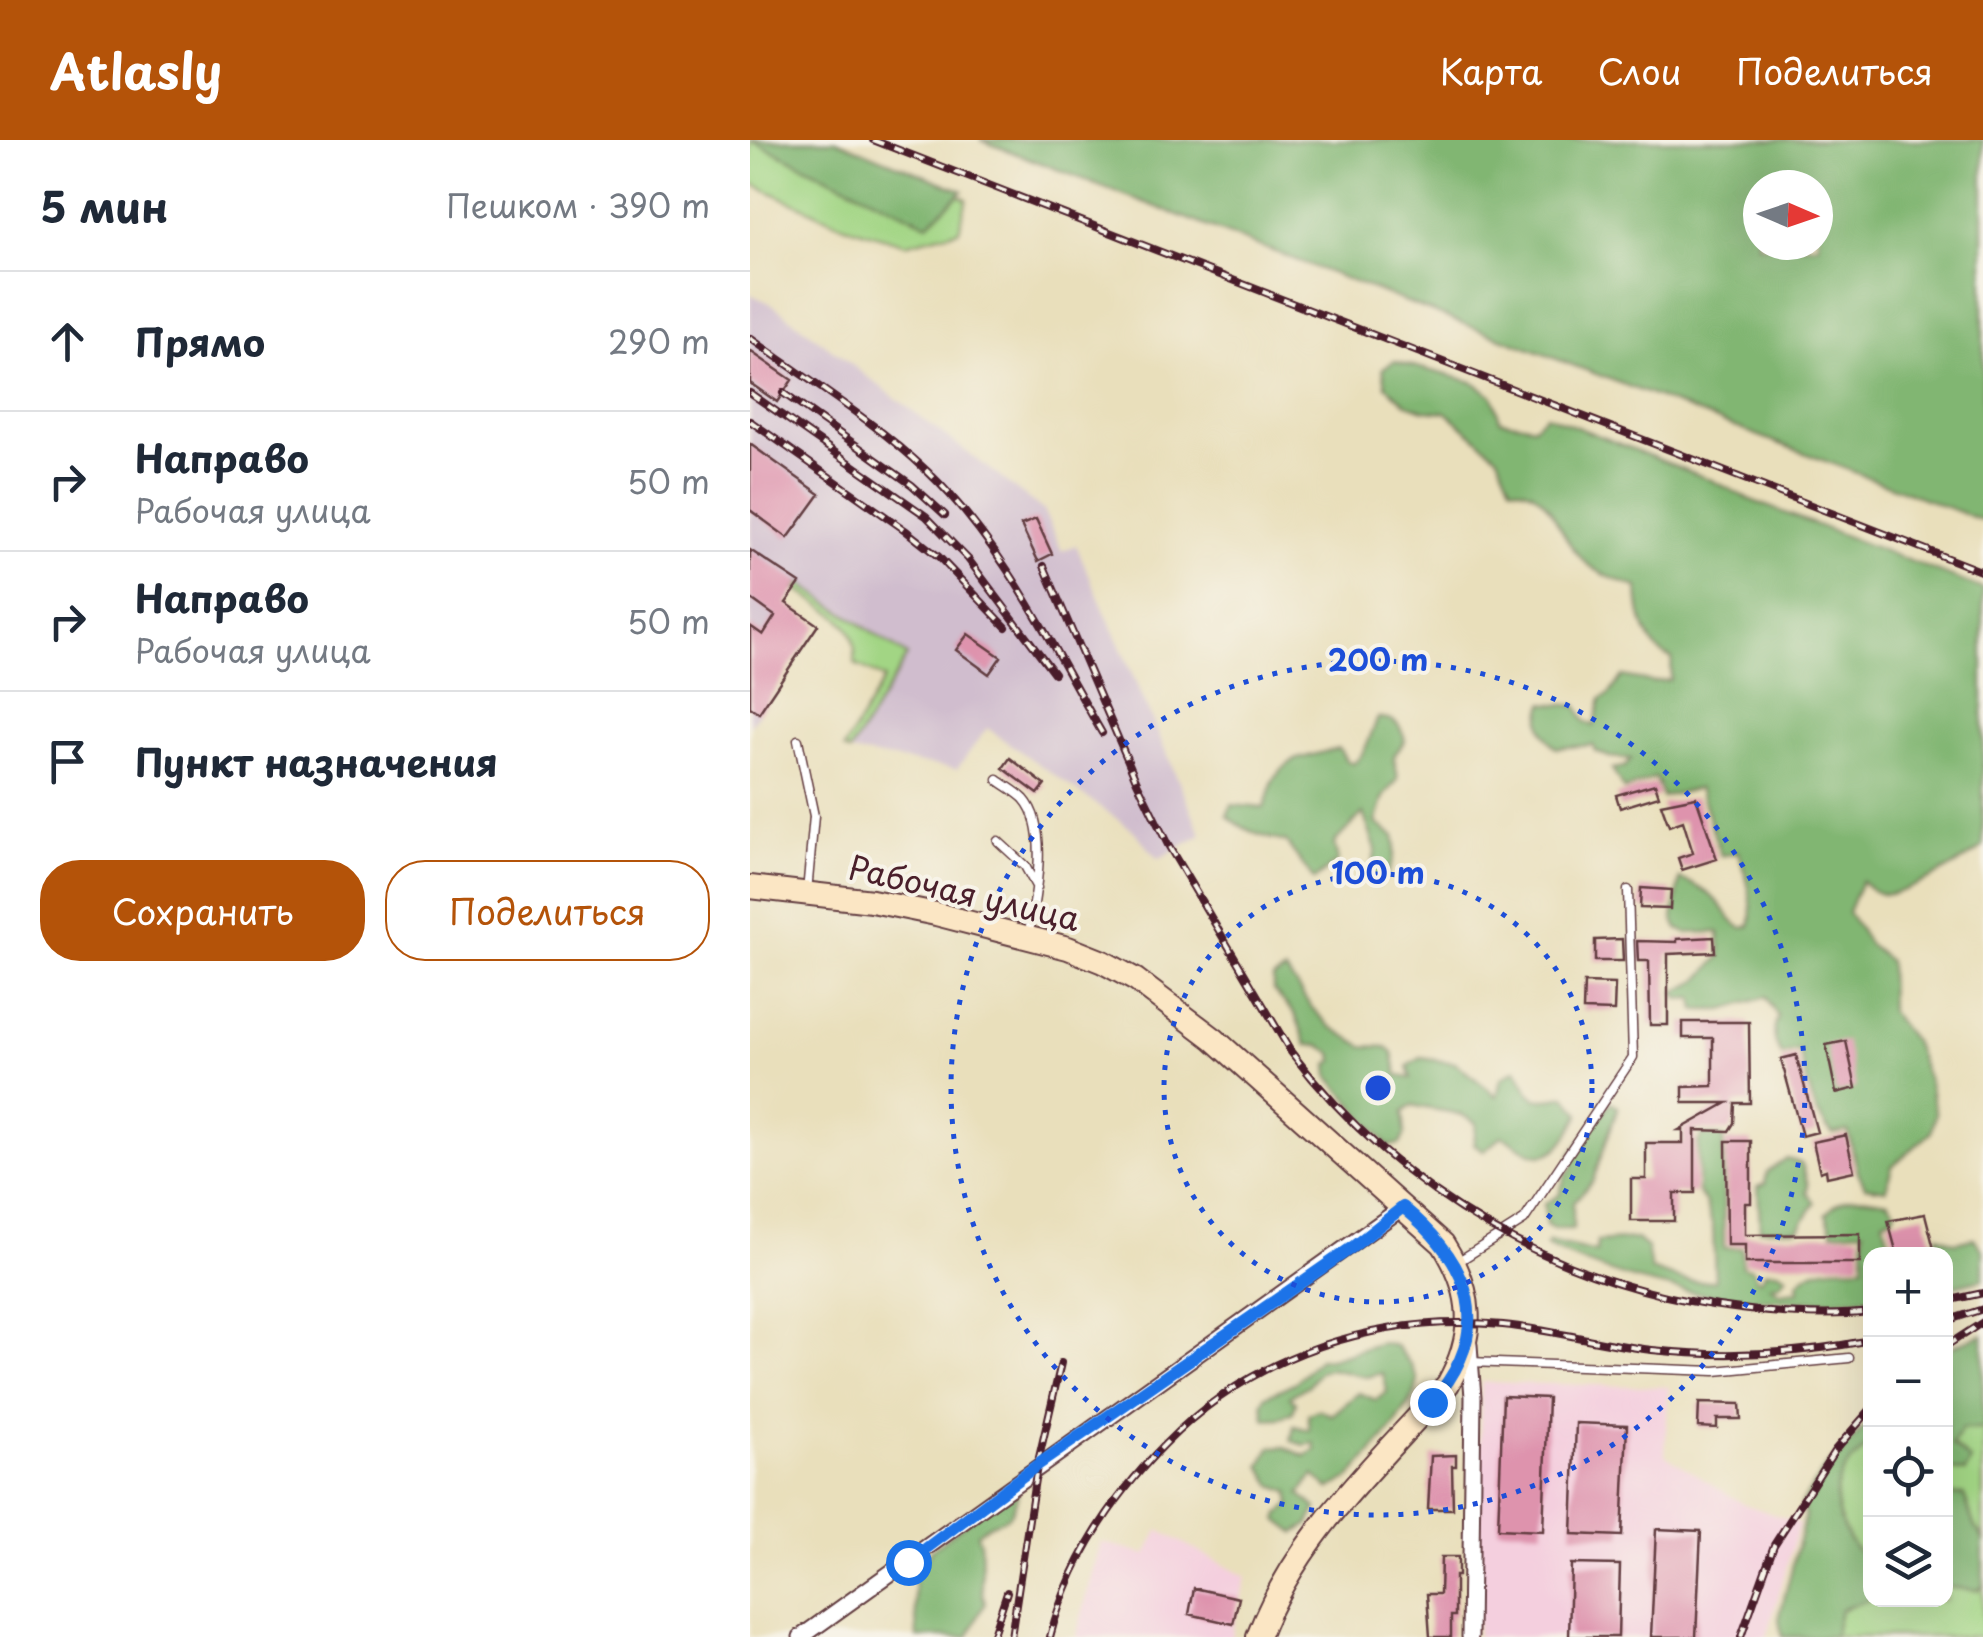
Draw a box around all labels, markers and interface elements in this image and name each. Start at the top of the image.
text: Atlasly [50,34,222,106]
text: Карта [1440,44,1542,97]
text: Слои [1597,44,1681,97]
text: Поделиться [1736,44,1933,97]
north arrow [1743,170,1833,260]
text: 5 мин [40,174,168,237]
text: Пешком · 390 m [446,181,710,229]
text: Прямо [135,313,265,370]
icon: ahead [40,314,95,369]
text: 290 m [608,317,710,365]
text: Направо [135,429,309,486]
icon: right [40,454,95,509]
text: 50 m [627,457,710,505]
text: Рабочая улица [135,486,371,534]
text: Направо [135,569,309,626]
icon: right [40,594,95,649]
text: 50 m [627,597,710,645]
text: Рабочая улица [135,626,371,674]
text: 200 m [1328,636,1428,681]
text: Пункт назначения [135,733,498,790]
icon: arrive [40,734,95,789]
street label: Рабочая улица [844,842,1085,942]
text: 100 m [1331,849,1425,894]
button: Сохранить [40,860,365,961]
button: Поделиться [385,860,710,961]
centre of rings [1360,1070,1396,1106]
map controls [1863,1247,1953,1607]
button: + [1863,1247,1953,1337]
button: − [1863,1337,1953,1427]
route end [1410,1380,1456,1426]
button: locate [1863,1427,1953,1517]
button: layers [1863,1517,1953,1607]
route start [886,1540,932,1586]

